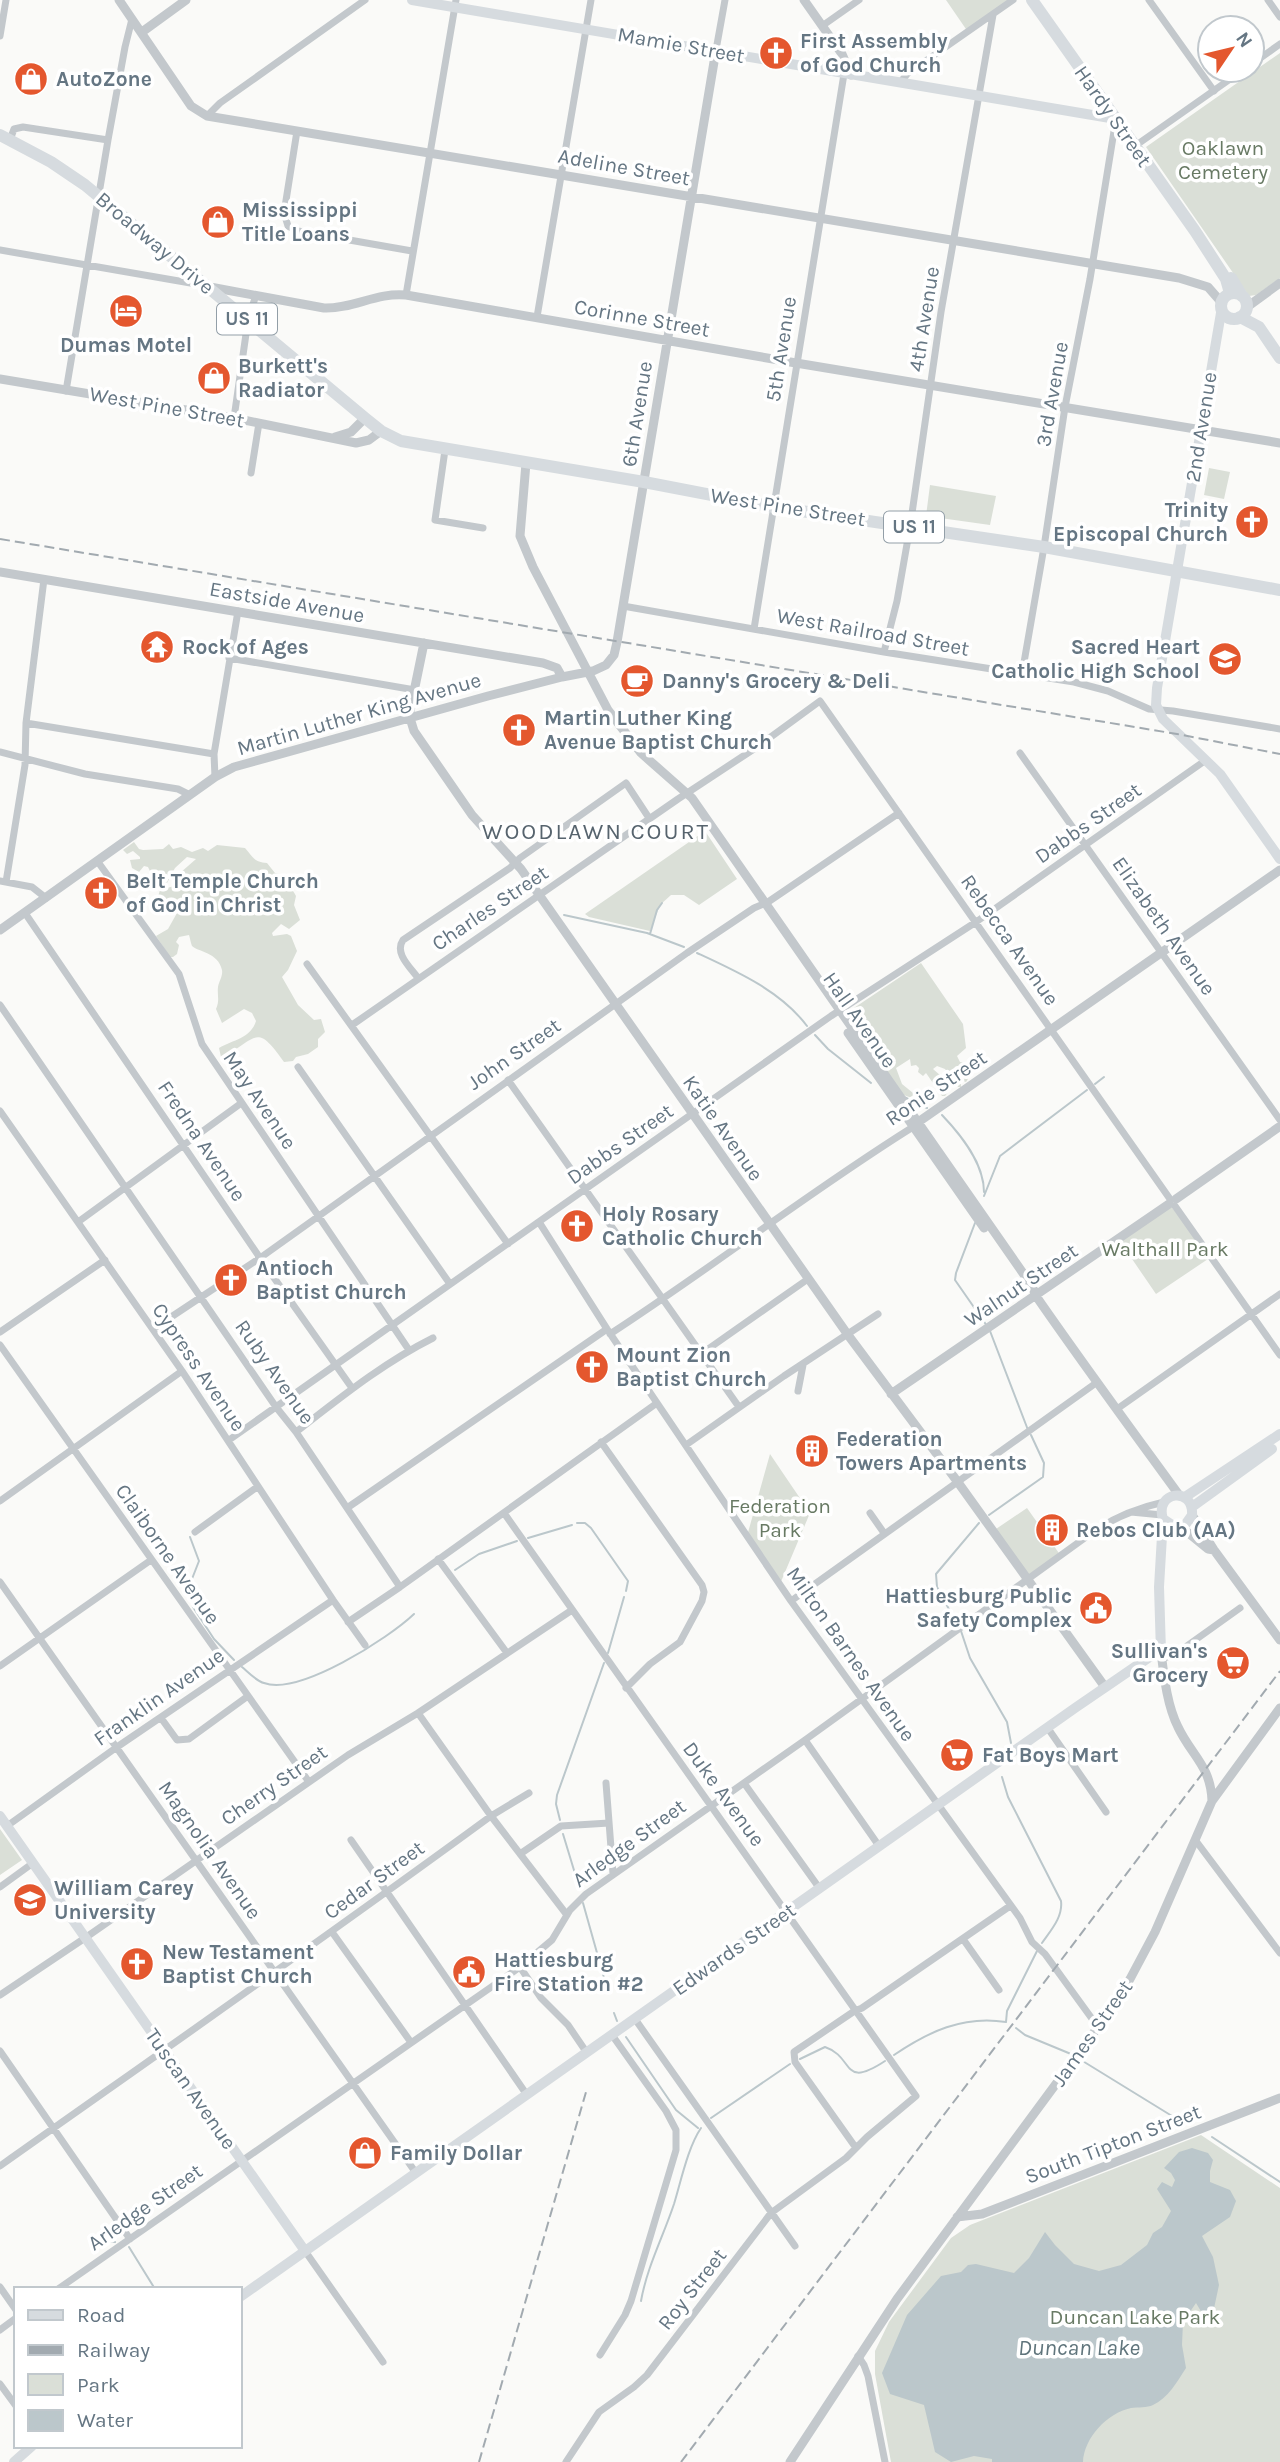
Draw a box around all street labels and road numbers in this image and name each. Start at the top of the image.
street label: Mamie Street [616,22,747,68]
street label: Hardy Street [1069,61,1157,171]
street label: Adeline Street [556,144,692,190]
street label: Broadway Drive [91,187,219,299]
street label: 4th Avenue [904,265,944,373]
street label: Corinne Street [572,294,712,342]
street label: 5th Avenue [761,295,801,403]
road number: US 11 [217,304,277,334]
street label: 3rd Avenue [1031,339,1073,449]
street label: 6th Avenue [617,359,657,469]
street label: 2nd Avenue [1180,370,1222,484]
street label: West Pine Street [88,382,246,432]
street label: West Pine Street [709,483,867,531]
road number: US 11 [884,512,944,542]
street label: Eastside Avenue [208,577,366,627]
street label: West Railroad Street [775,603,971,661]
street label: Martin Luther King Avenue [234,668,484,760]
street label: Dabbs Street [1030,778,1146,868]
street label: Elizabeth Avenue [1107,852,1221,1000]
street label: Charles Street [427,860,553,956]
street label: Rebecca Avenue [956,870,1064,1010]
street label: Hall Avenue [818,967,902,1073]
street label: John Street [463,1013,565,1095]
street label: Ronie Street [881,1045,991,1131]
street label: May Avenue [218,1046,302,1154]
street label: Katie Avenue [678,1071,768,1185]
street label: Fredna Avenue [153,1076,251,1206]
street label: Dabbs Street [562,1099,678,1189]
street label: Walnut Street [960,1238,1082,1332]
street label: Cypress Avenue [147,1298,251,1436]
street label: Ruby Avenue [230,1315,320,1429]
street label: Claiborne Avenue [111,1479,225,1629]
street label: Milton Barnes Avenue [782,1562,920,1746]
street label: Franklin Avenue [89,1643,229,1751]
street label: Duke Avenue [678,1737,770,1851]
street label: Cherry Street [216,1740,332,1830]
street label: Magnolia Avenue [153,1776,267,1924]
street label: Arledge Street [568,1794,690,1892]
street label: Cedar Street [319,1836,429,1924]
street label: Edwards Street [668,1898,800,2000]
street label: James Street [1047,1975,1137,2091]
street label: Tuscan Avenue [140,2024,242,2154]
street label: South Tipton Street [1022,2099,1204,2189]
street label: Arledge Street [83,2159,207,2255]
street label: Roy Street [653,2243,731,2335]

